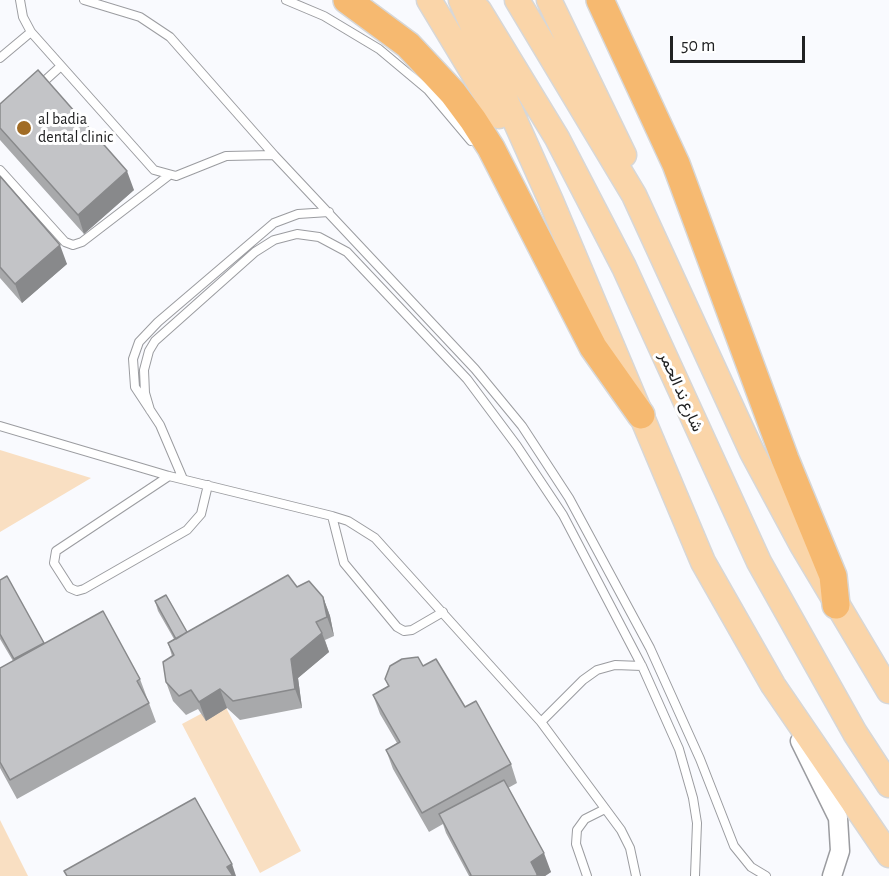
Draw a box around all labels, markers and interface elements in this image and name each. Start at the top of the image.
scale bar [673,24,808,62]
text: 50 m [681,37,715,55]
place label: al badia dental clinic [38,109,113,147]
marker: al badia dental clinic [15,119,33,137]
street label: شارع ند الحمر [655,349,707,435]

